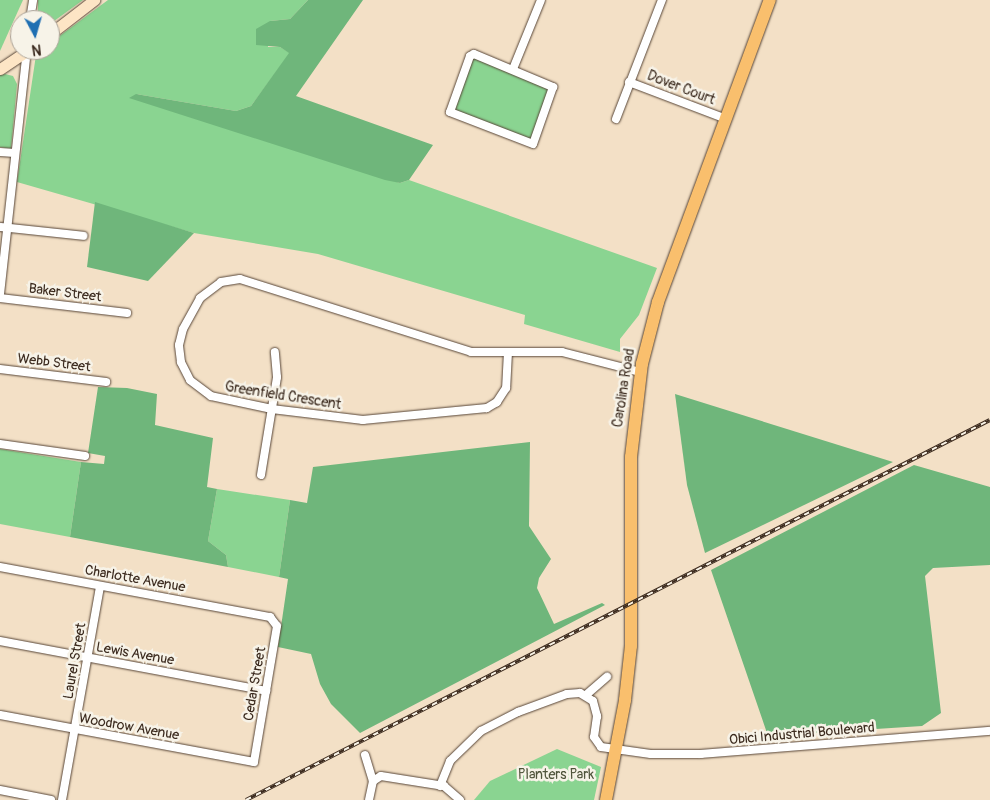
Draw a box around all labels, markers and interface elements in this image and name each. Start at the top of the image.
north arrow [10,10,60,60]
text: N [31,40,42,58]
street label: Dover Court [645,67,717,109]
street label: Baker Street [28,280,102,306]
street label: Carolina Road [609,347,639,429]
street label: Webb Street [16,350,92,376]
street label: Greenfield Crescent [224,379,342,413]
street label: Charlotte Avenue [83,562,187,596]
street label: Laurel Street [60,622,90,700]
street label: Lewis Avenue [95,639,175,669]
street label: Cedar Street [240,646,270,722]
street label: Woodrow Avenue [78,710,180,744]
street label: Obici Industrial Boulevard [729,719,875,749]
park label: Planters Park [518,767,594,783]

